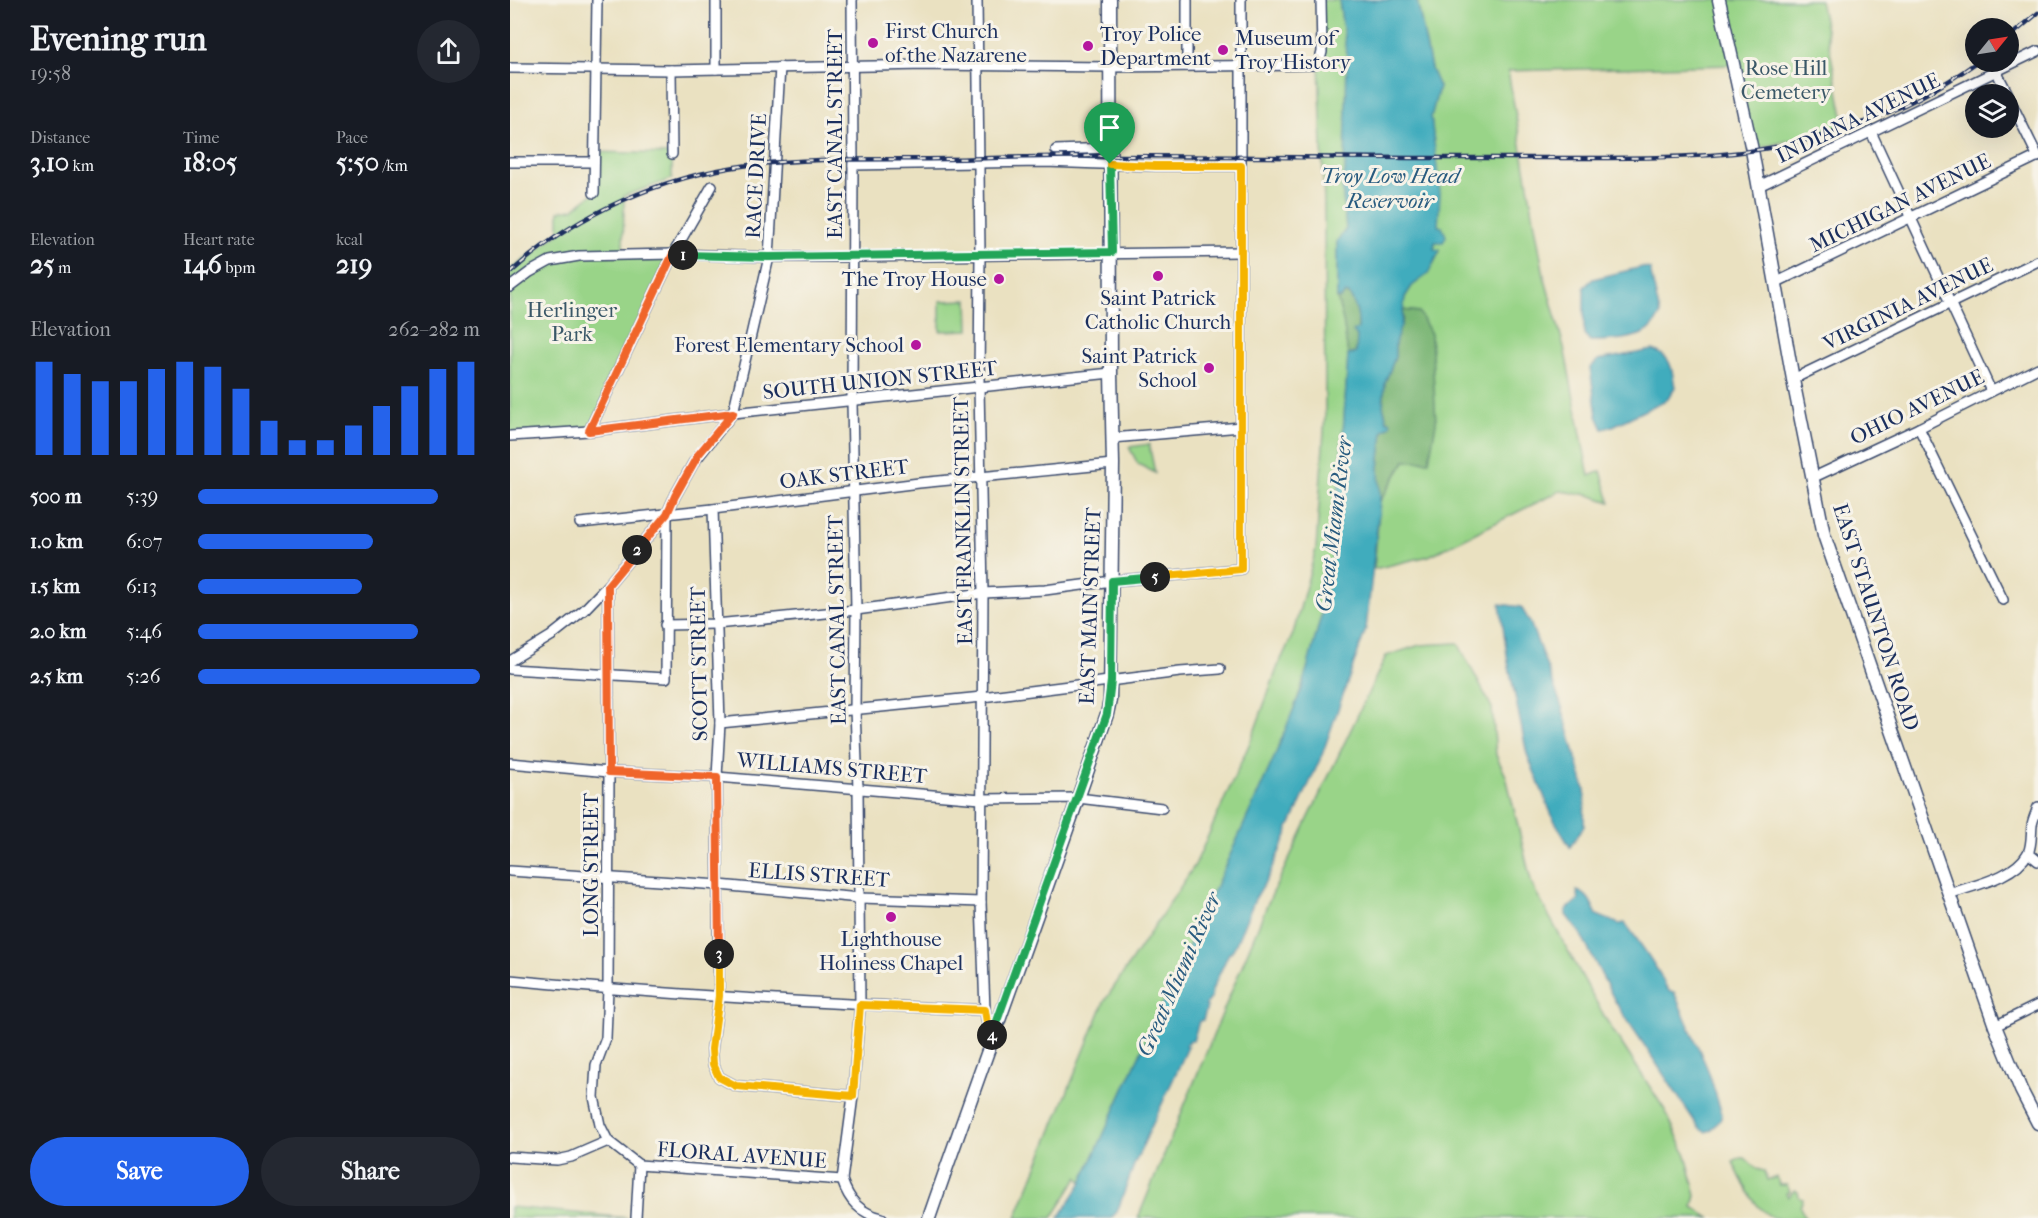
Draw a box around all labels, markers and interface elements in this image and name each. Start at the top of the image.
north arrow [1965,18,2019,72]
map controls [1965,18,2019,138]
place label: First Church of the Nazarene [885,19,1027,67]
text: Evening run [30,20,207,59]
button: share [417,20,480,83]
place label: Troy Police Department [1100,22,1212,70]
place label: Museum of Troy History [1235,26,1352,74]
street label: EAST CANAL STREET [823,28,847,239]
marker: First Church of the Nazarene [866,36,880,50]
marker: Troy Police Department [1081,39,1095,53]
marker: Museum of Troy History [1216,43,1230,57]
park label: Rose Hill Cemetery [1741,56,1832,104]
text: 19:58 [30,62,71,85]
street label: INDIANA AVENUE [1772,68,1944,168]
button: layers [1965,84,2019,138]
pin [1084,102,1135,164]
icon: arrive [1093,111,1126,144]
street label: RACE DRIVE [741,112,771,239]
text: Distance [30,128,90,147]
text: Time [183,128,219,147]
text: Pace [336,128,368,147]
text: 3.10 [30,147,69,178]
text: 18:05 [183,147,237,178]
text: 5:50 [336,147,379,178]
street label: MICHIGAN AVENUE [1805,149,1995,257]
text: km [69,156,94,175]
text: /km [379,156,408,175]
water label: Troy Low Head Reservoir [1321,163,1462,214]
text: Elevation [30,230,95,249]
text: Heart rate [183,230,255,249]
text: kcal [336,230,363,249]
pin: 1 [668,240,698,270]
text: 1 [680,245,686,264]
text: 25 [30,249,55,280]
text: 146 [183,249,222,280]
text: 219 [336,249,372,280]
street label: VIRGINIA AVENUE [1818,252,1997,356]
text: m [55,258,71,277]
text: bpm [222,258,255,277]
place label: The Troy House [842,267,987,291]
marker: Saint Patrick Catholic Church [1151,269,1165,283]
marker: The Troy House [992,272,1006,286]
place label: Saint Patrick Catholic Church [1085,286,1231,334]
park label: Herlinger Park [527,298,617,346]
text: Elevation [30,318,111,341]
text: 262–282 m [388,318,480,341]
place label: Forest Elementary School [674,333,904,357]
marker: Forest Elementary School [909,338,923,352]
place label: Saint Patrick School [1082,344,1197,392]
street label: SOUTH UNION STREET [762,356,999,404]
marker: Saint Patrick School [1202,361,1216,375]
street label: OHIO AVENUE [1846,364,1988,450]
street label: EAST FRANKLIN STREET [949,396,977,645]
water label: Great Miami River [1310,433,1358,613]
street label: OAK STREET [778,454,911,494]
text: 500 m [30,485,82,508]
text: 5:39 [126,485,158,508]
street label: EAST STAUNTON ROAD [1828,500,1924,734]
street label: EAST MAIN STREET [1075,506,1105,705]
street label: EAST CANAL STREET [823,514,851,725]
text: 1.0 km [30,530,83,553]
text: 6:07 [126,530,162,553]
pin: 2 [622,535,652,565]
text: 2 [633,540,641,559]
pin: 5 [1140,562,1170,592]
text: 5 [1152,567,1158,586]
text: 1.5 km [30,575,80,598]
text: 6:13 [126,575,157,598]
street label: SCOTT STREET [686,586,712,742]
text: 2.0 km [30,620,86,643]
text: 5:46 [126,620,162,643]
text: 2.5 km [30,665,83,688]
text: 5:26 [126,665,161,688]
street label: WILLIAMS STREET [735,748,929,788]
street label: LONG STREET [579,792,603,937]
street label: ELLIS STREET [748,858,891,892]
water label: Great Miami River [1131,887,1228,1060]
marker: Lighthouse Holiness Chapel [884,910,898,924]
place label: Lighthouse Holiness Chapel [819,927,963,975]
pin: 3 [704,939,734,969]
text: 3 [716,944,722,963]
pin: 4 [977,1020,1007,1050]
text: 4 [987,1025,997,1044]
button: Save [30,1137,249,1206]
button: Share [261,1137,480,1206]
street label: FLORAL AVENUE [656,1137,828,1173]

